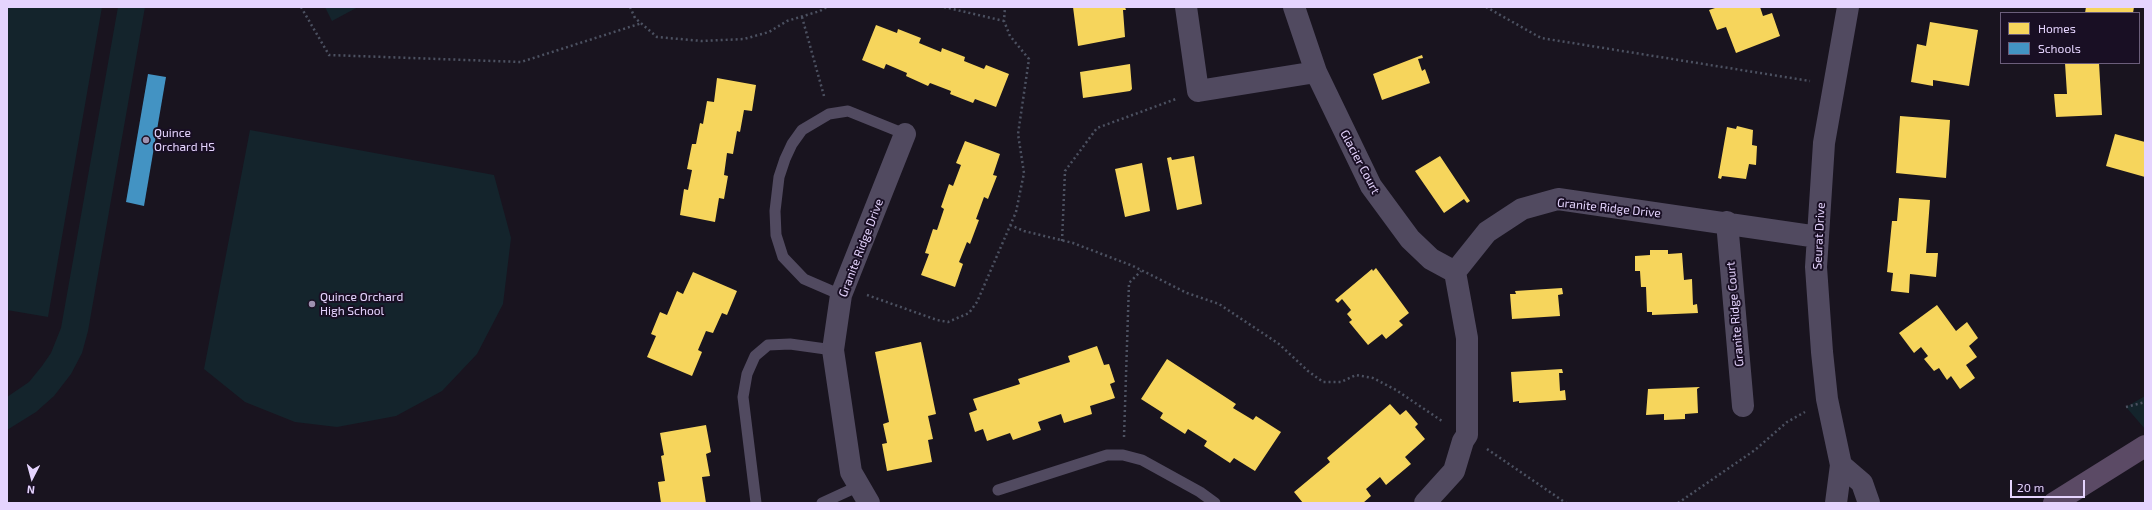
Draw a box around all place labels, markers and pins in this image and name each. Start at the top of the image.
place label: Quince Orchard HS [154,126,215,154]
marker: Quince Orchard HS [141,135,151,145]
place label: Quince Orchard High School [320,290,403,318]
marker: Quince Orchard High School [307,299,317,309]

